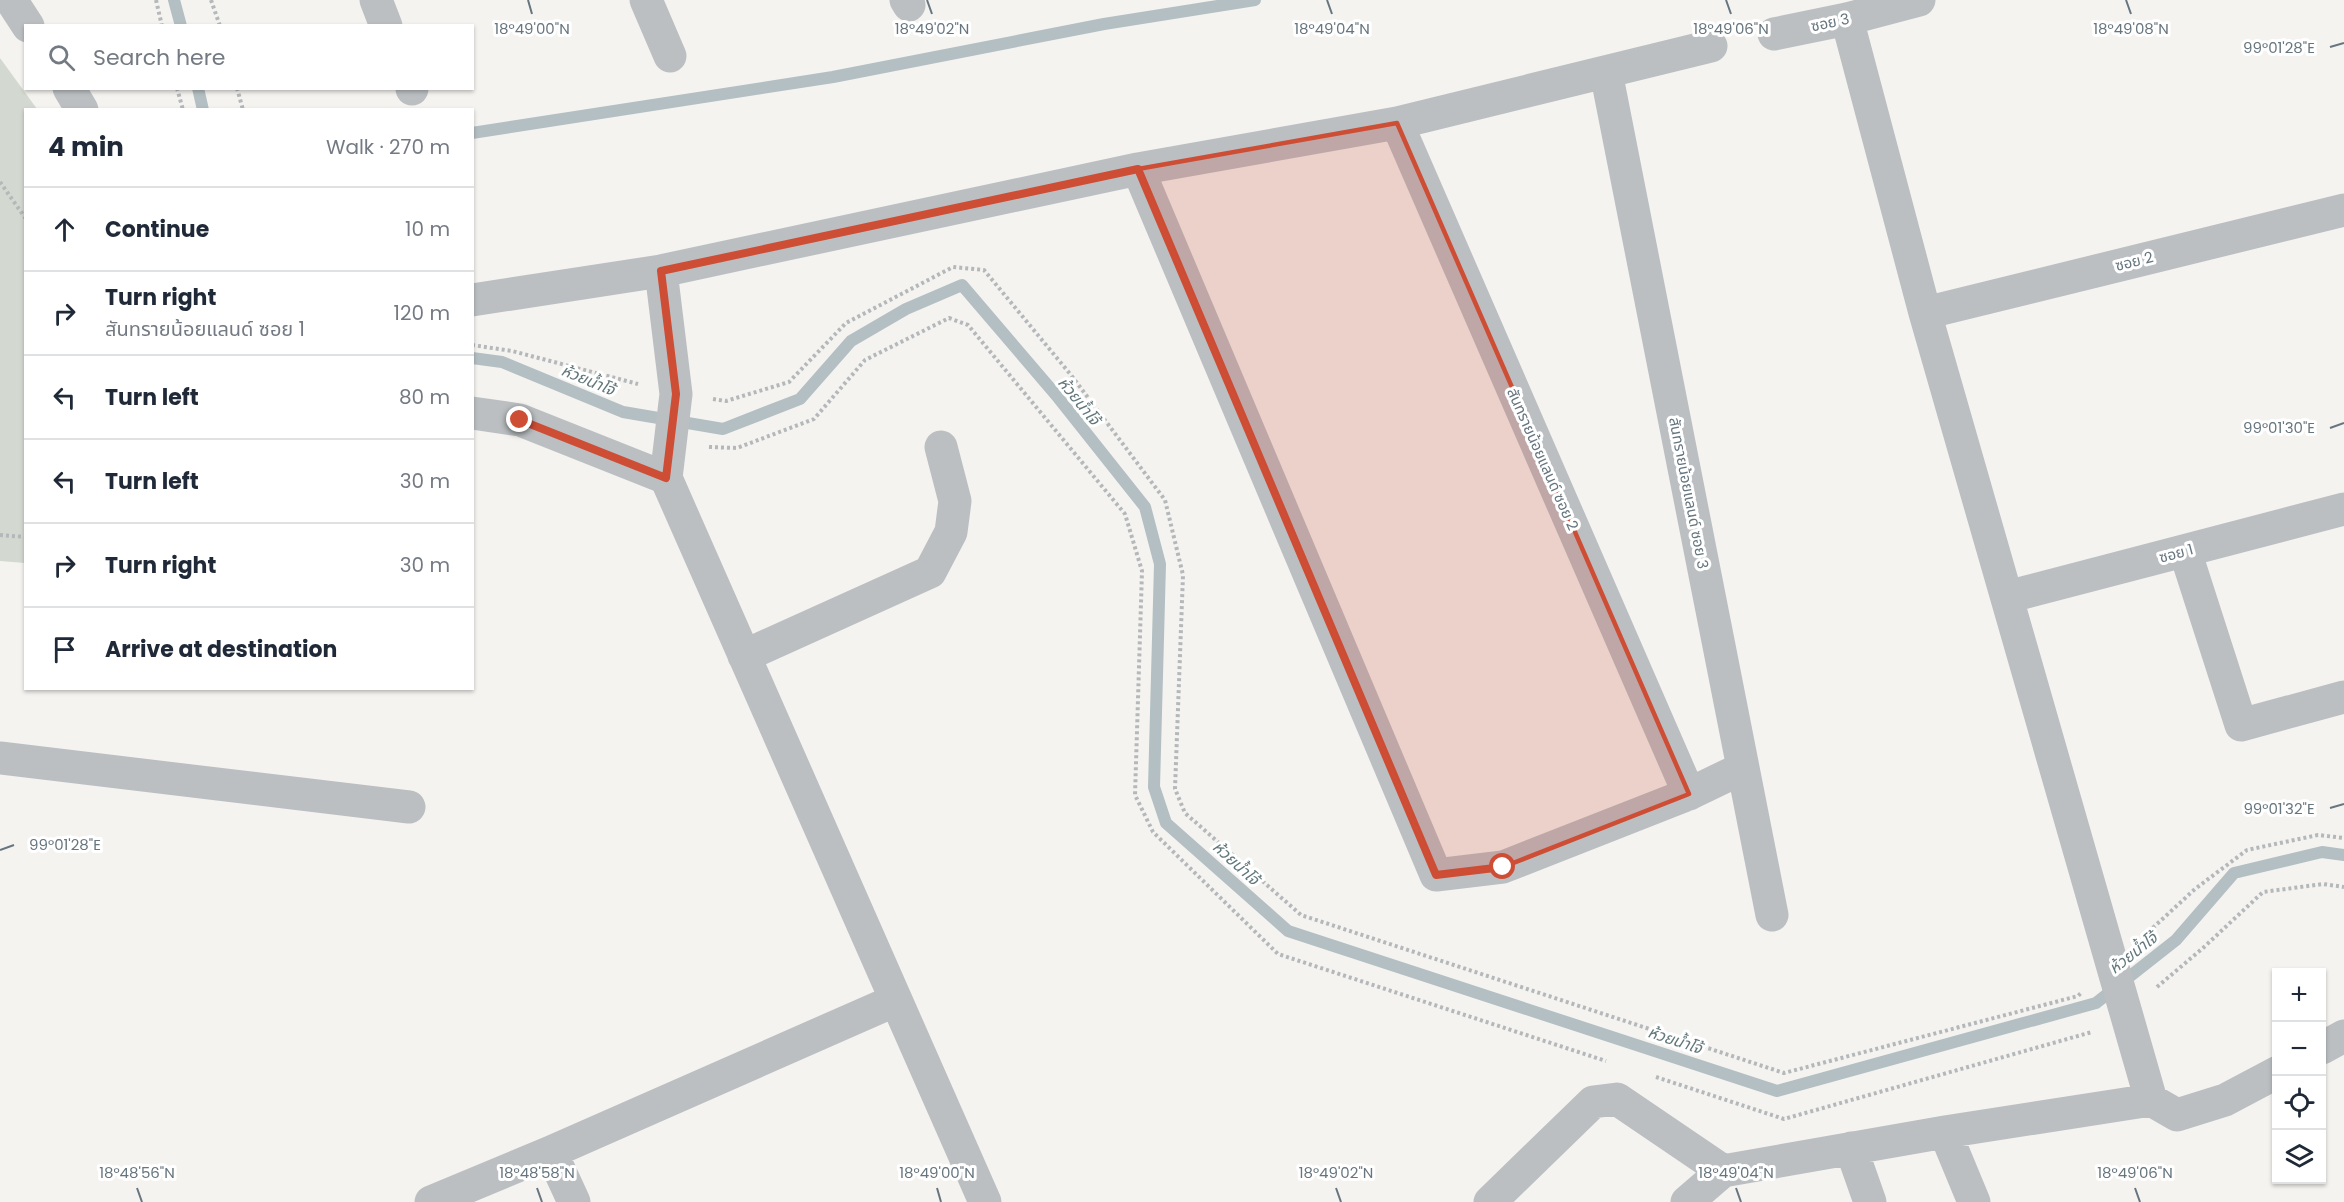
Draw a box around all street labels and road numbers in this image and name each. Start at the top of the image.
street label: ซอย 3 [1809,8,1851,36]
street label: ซอย 2 [2113,246,2155,276]
street label: สันทรายน้อยแลนด์ ซอย 2 [1502,384,1584,534]
street label: สันทรายน้อยแลนด์ ซอย 3 [1664,415,1714,571]
street label: ซอย 1 [2157,538,2195,568]

